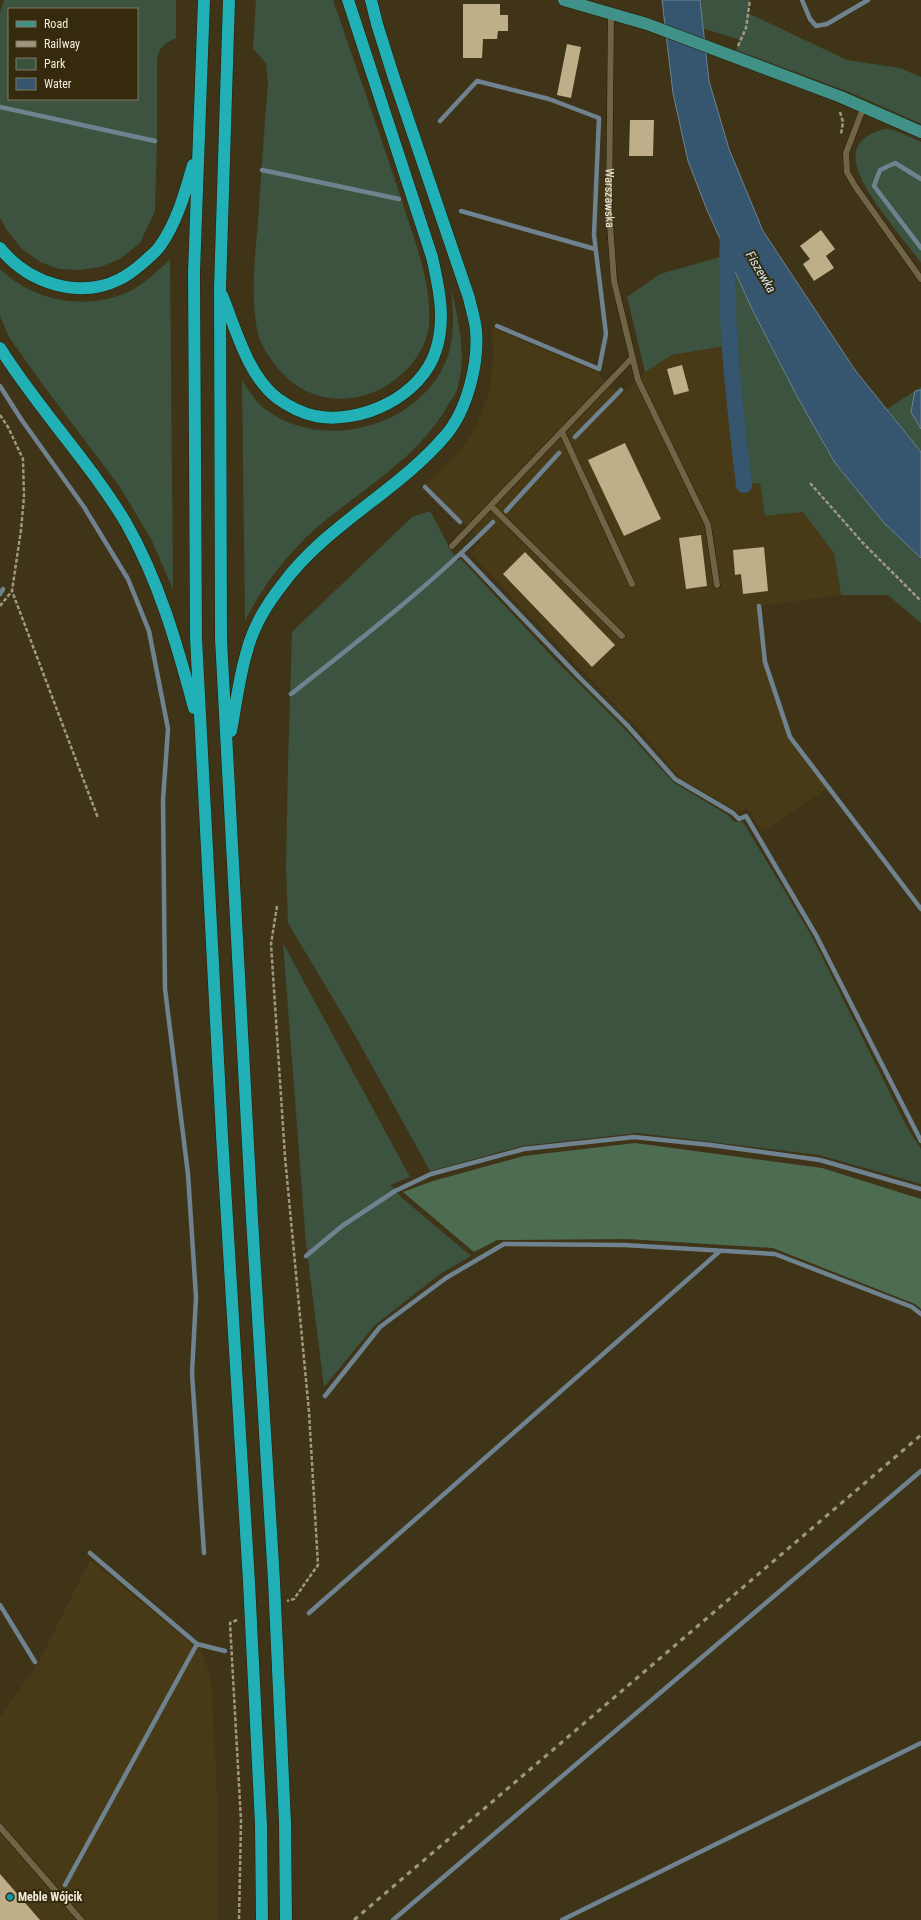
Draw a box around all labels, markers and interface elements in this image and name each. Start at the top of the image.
legend [8,8,138,100]
text: Road [44,17,68,31]
text: Railway [44,37,80,51]
text: Park [44,57,66,71]
text: Water [44,77,72,91]
street label: Warszawska [602,168,617,228]
water label: Fiszewka [743,248,779,296]
place label: Meble Wójcik [18,1890,83,1904]
marker: Meble Wójcik [5,1892,15,1902]

